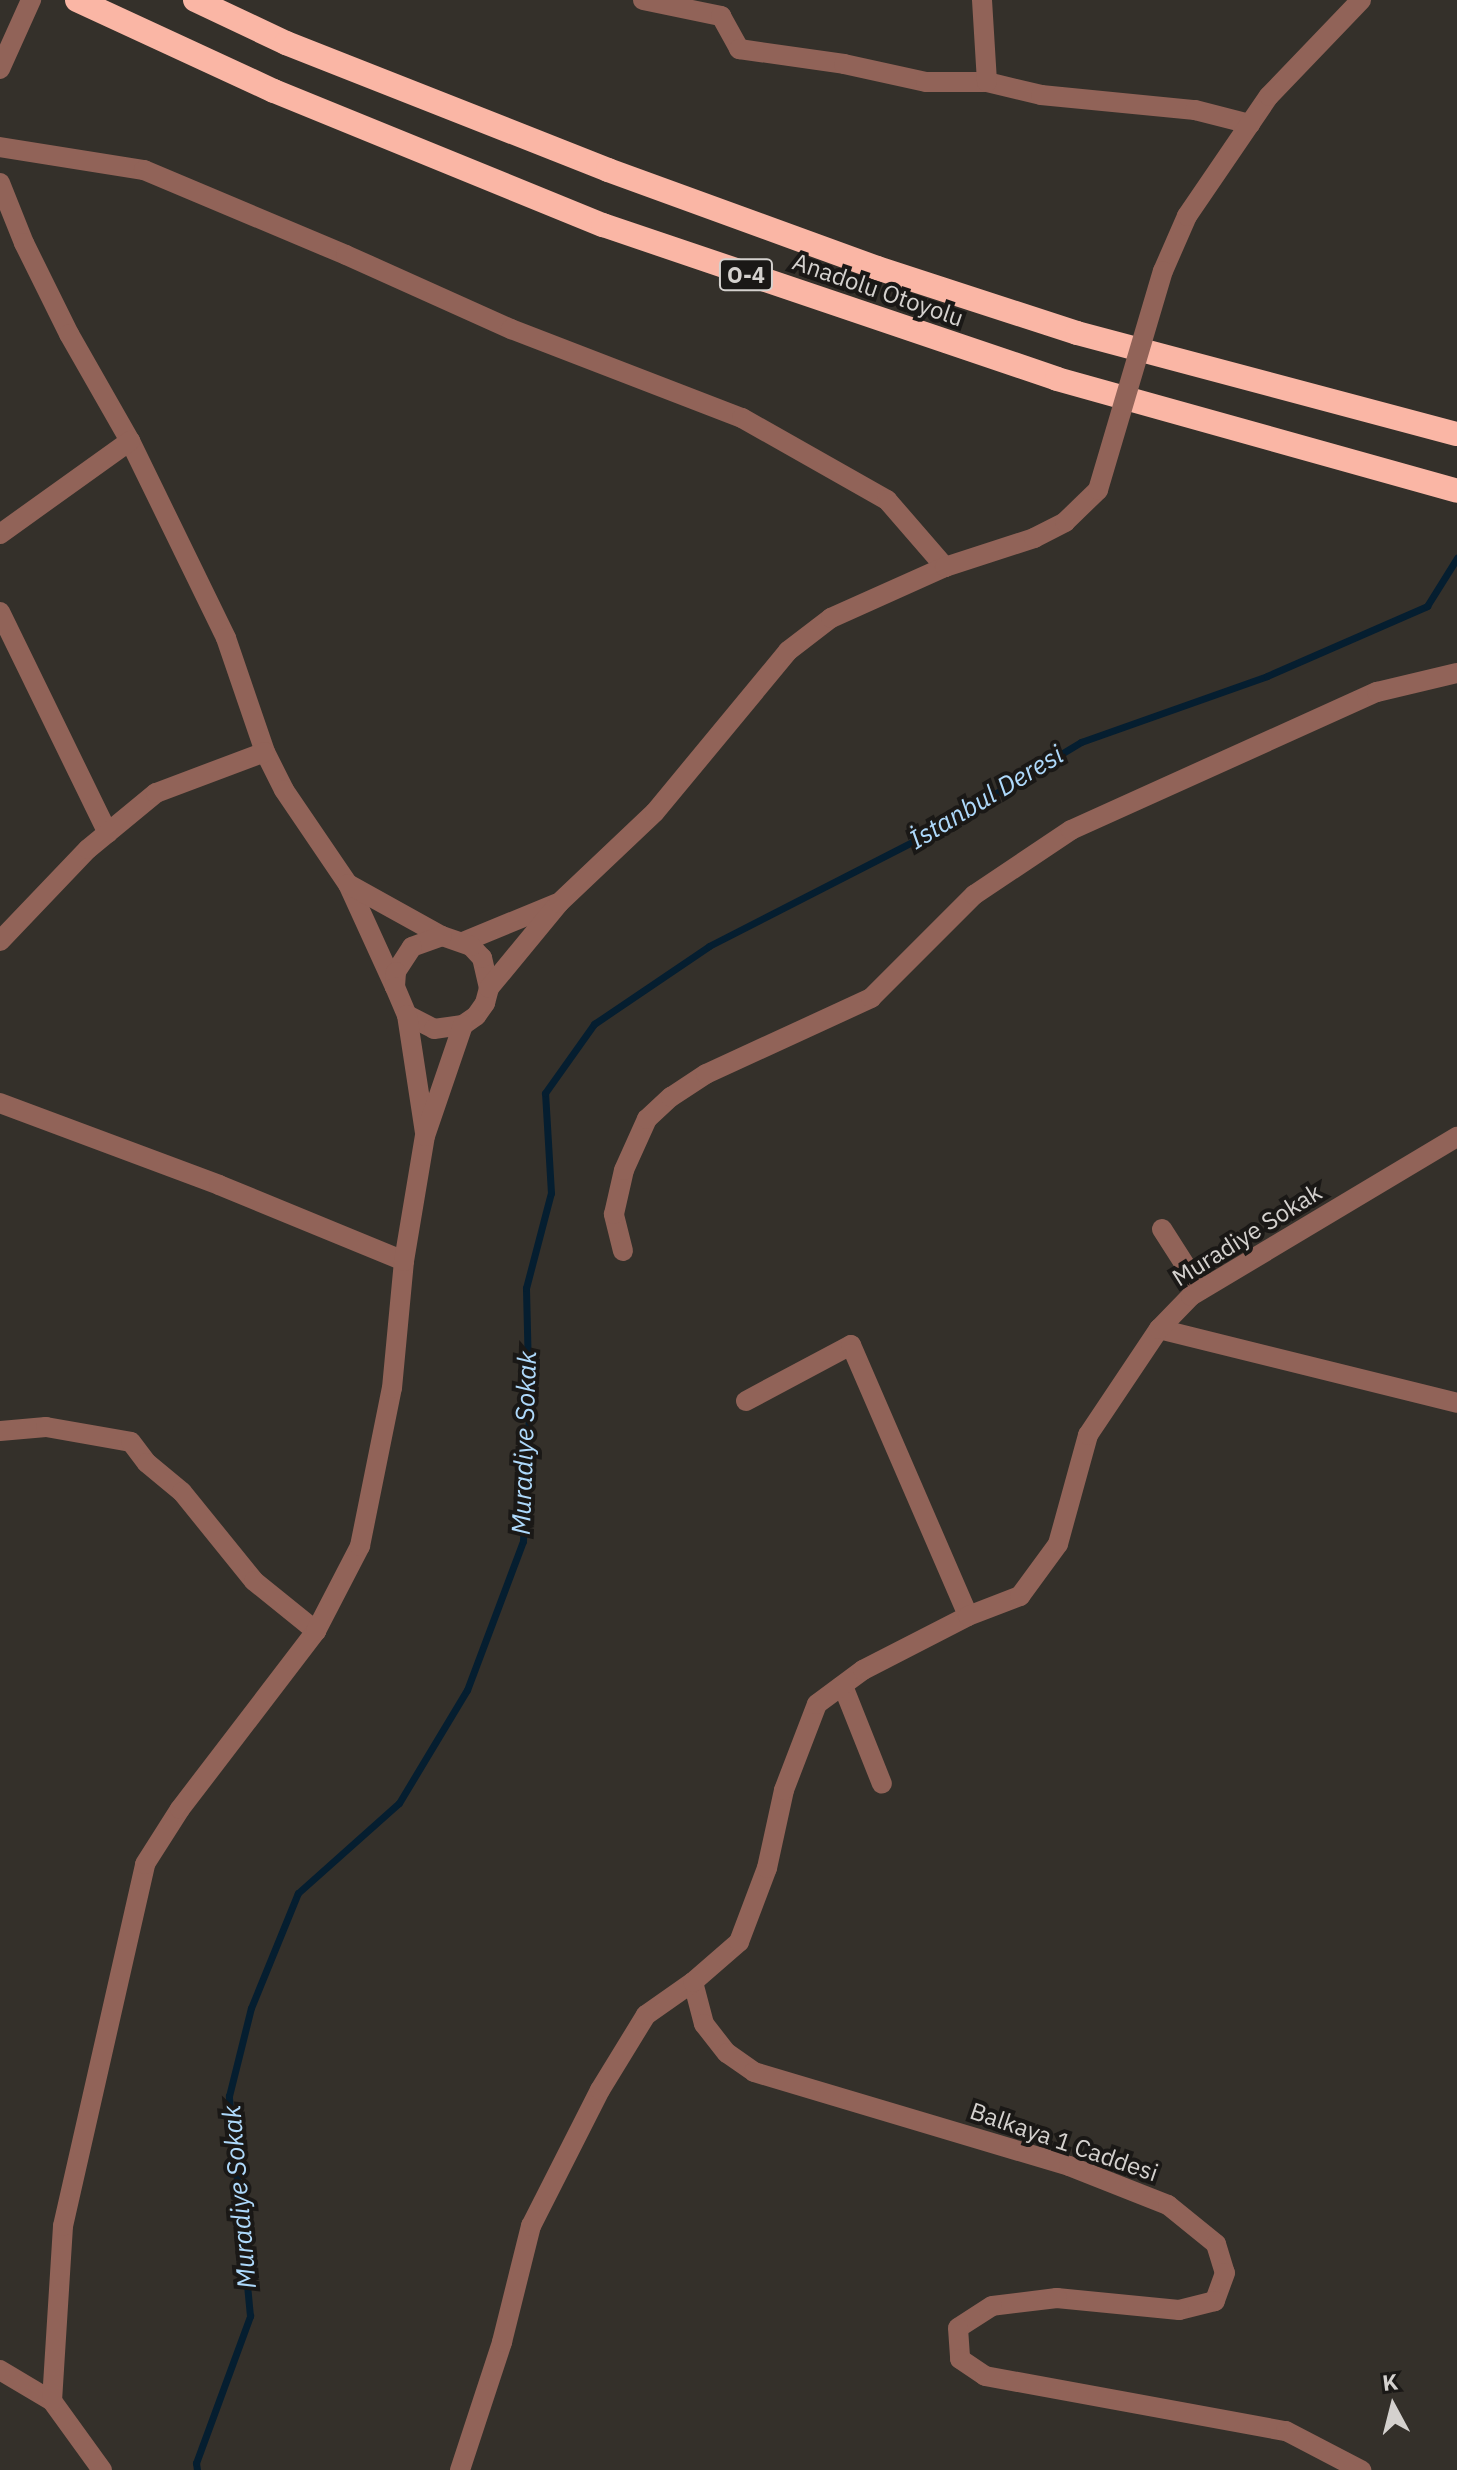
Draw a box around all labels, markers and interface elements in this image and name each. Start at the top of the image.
street label: Anadolu Otoyolu [789,247,967,333]
road number: O-4 [718,257,774,293]
water label: İstanbul Deresi [903,739,1069,855]
street label: Muradiye Sokak [1167,1178,1327,1292]
water label: Muradiye Sokak [505,1350,543,1536]
street label: Balkaya 1 Caddesi [966,2096,1162,2188]
water label: Muradiye Sokak [215,2104,263,2290]
north arrow [1353,2366,1433,2446]
text: K [1381,2366,1399,2397]

